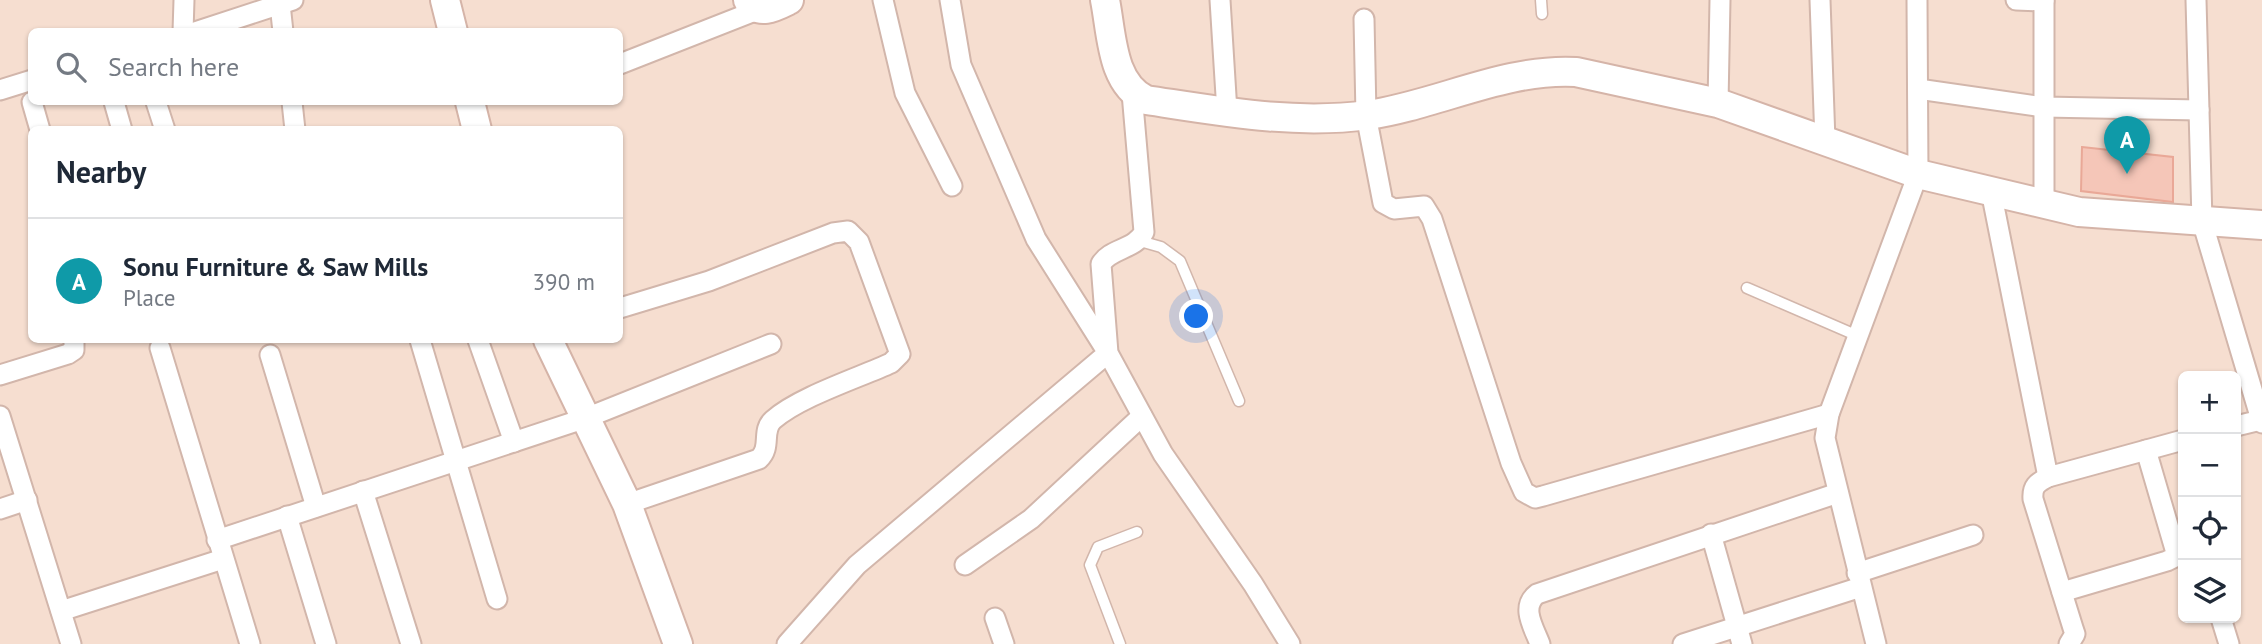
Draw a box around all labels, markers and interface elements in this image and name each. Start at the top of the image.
search box [28,28,623,105]
icon: search [52,48,90,86]
text: Search here [108,50,239,83]
pin: A [2104,116,2150,174]
text: Nearby [56,152,146,191]
text: Sonu Furniture & Saw Mills [123,250,428,283]
text: A [72,267,86,296]
text: 390 m [533,267,595,296]
text: Place [123,283,176,312]
your location [1179,299,1213,333]
map controls [2178,371,2241,623]
button: + [2178,371,2241,434]
button: − [2178,434,2241,497]
button: locate [2178,497,2241,560]
button: layers [2178,560,2241,623]

